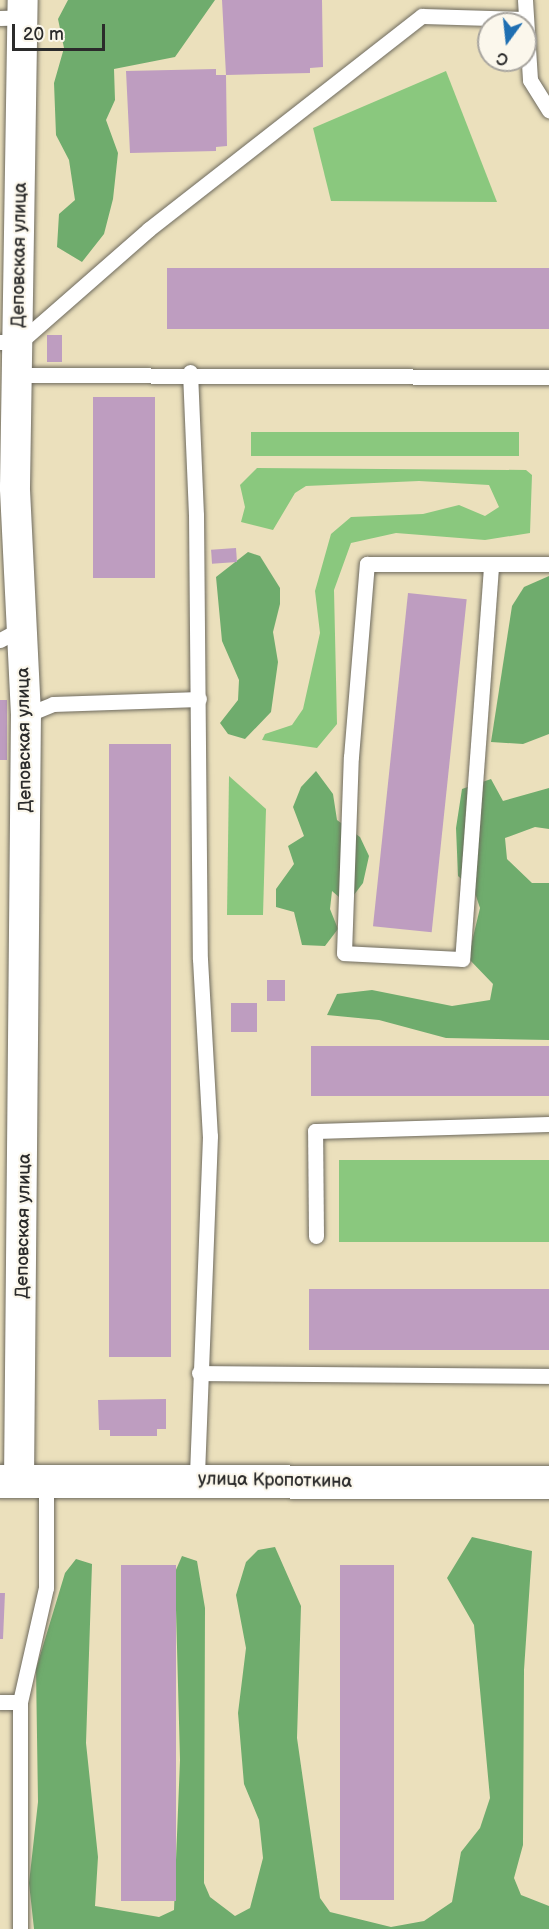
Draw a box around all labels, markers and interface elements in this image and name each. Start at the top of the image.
scale bar [15,12,108,50]
north arrow [477,12,537,72]
text: 20 m [23,24,64,45]
text: С [495,47,511,69]
street label: Деповская улица [8,182,32,328]
street label: Деповская улица [13,667,37,813]
street label: Деповская улица [12,1153,36,1299]
street label: улица Кропоткина [198,1469,352,1493]

